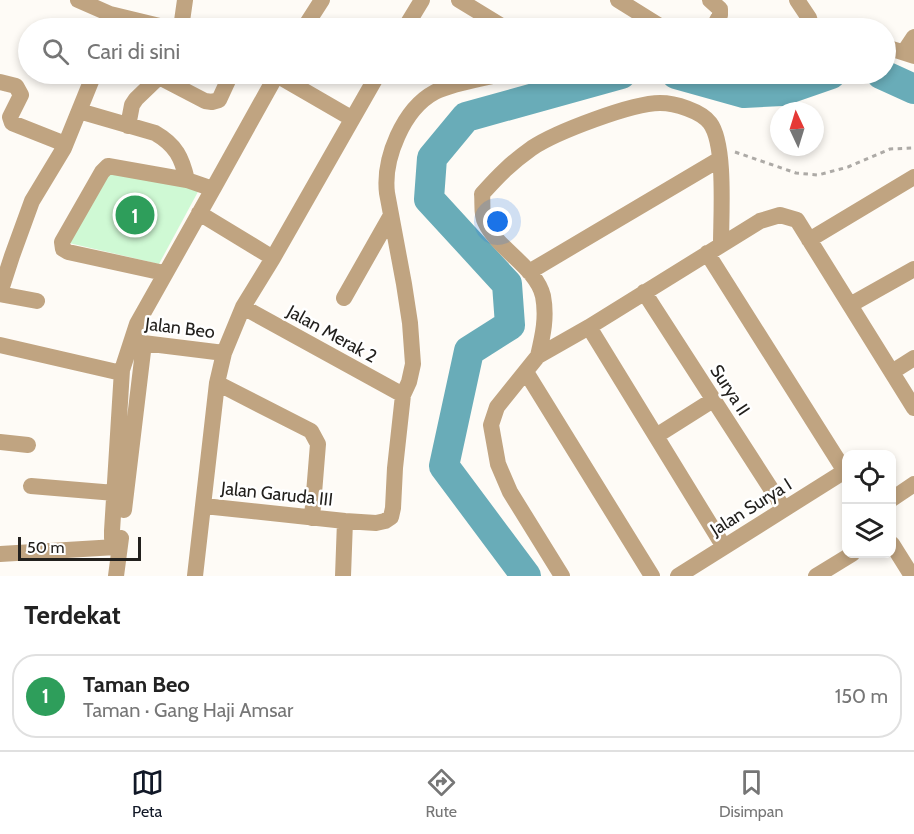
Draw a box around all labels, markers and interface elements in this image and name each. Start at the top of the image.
search box [18,18,896,84]
icon: search [39,35,72,68]
text: Cari di sini [87,38,180,65]
north arrow [770,102,824,156]
pin: 1 [116,192,154,238]
your location [483,207,512,236]
street label: Jalan Merak 2 [282,300,381,368]
street label: Jalan Beo [143,313,216,343]
street label: Surya II [705,360,755,420]
map controls [842,450,896,558]
button: locate [842,450,896,504]
street label: Jalan Surya I [705,473,796,541]
street label: Jalan Garuda III [219,477,334,511]
button: layers [842,504,896,558]
scale bar [18,534,141,562]
text: 50 m [27,538,64,557]
text: Terdekat [24,599,121,631]
text: Taman Beo [83,671,190,698]
text: 1 [42,684,49,708]
text: 150 m [835,684,888,708]
text: Taman · Gang Haji Amsar [83,698,293,722]
tab: Peta [131,766,164,821]
tab: Rute [425,766,458,821]
tab: Disimpan [719,766,783,821]

